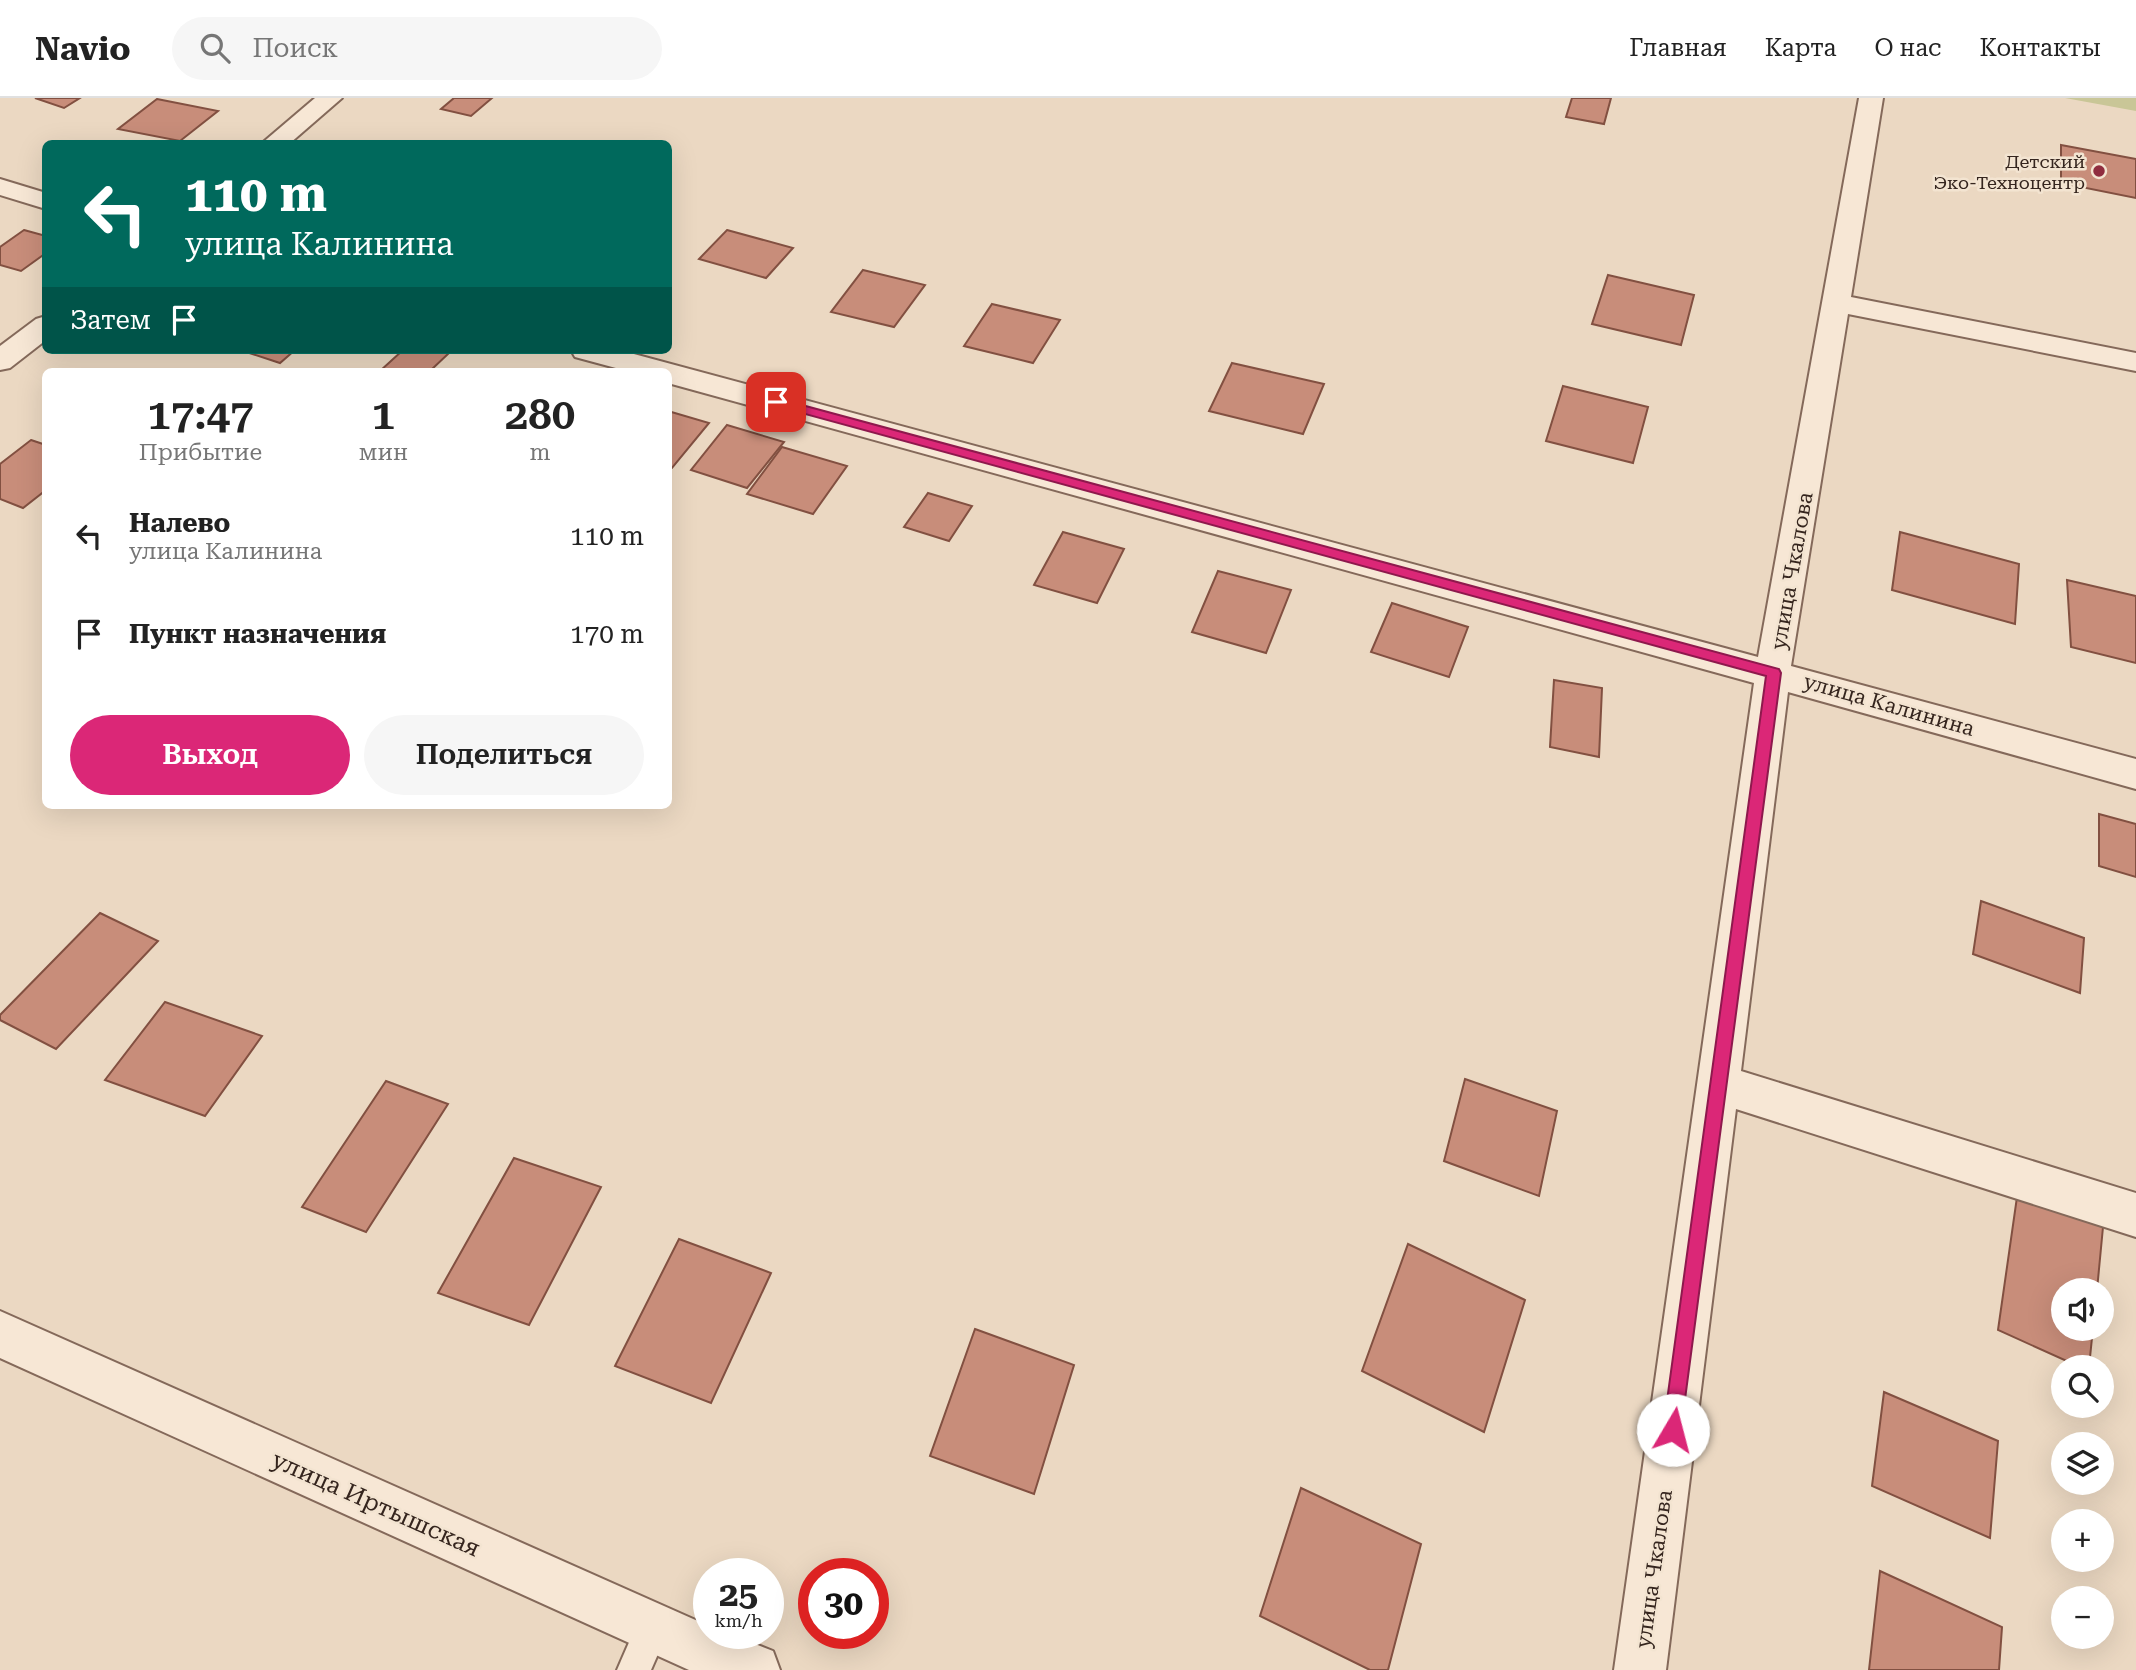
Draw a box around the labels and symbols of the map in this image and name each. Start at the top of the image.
place label: Детский Эко-Техноцентр [1934,151,2085,193]
marker: Детский Эко-Техноцентр [2091,163,2107,179]
pin [746,372,806,432]
street label: улица Чкалова [1766,490,1818,652]
street label: улица Калинина [1801,669,1978,741]
position arrow [1636,1393,1710,1467]
street label: улица Иртышская [268,1445,484,1563]
street label: улица Чкалова [1631,1488,1677,1650]
speed limit sign: 30 [798,1558,889,1649]

